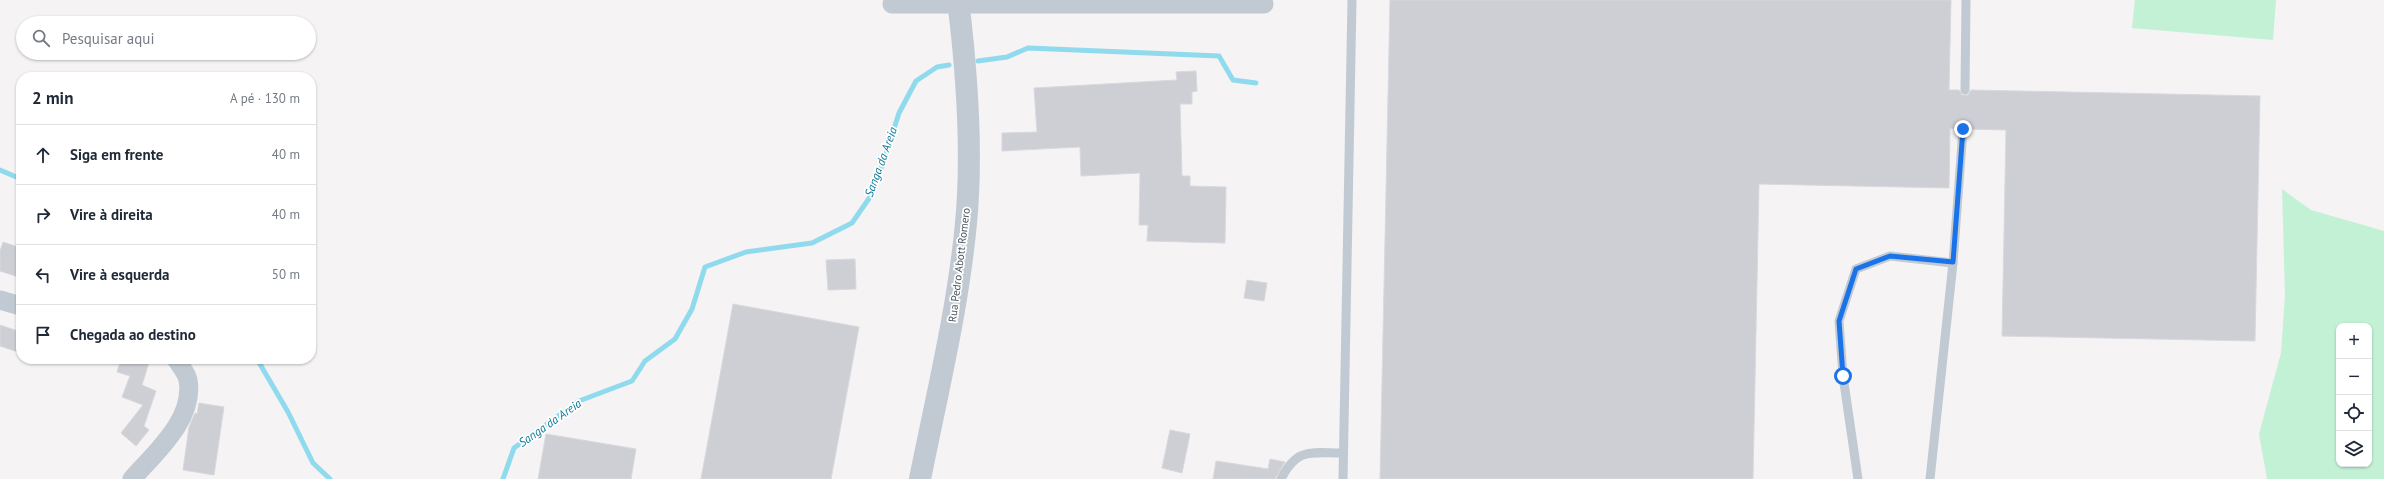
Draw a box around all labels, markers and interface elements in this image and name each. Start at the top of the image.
search box [16,16,316,60]
icon: search [30,27,52,49]
text: Pesquisar aqui [62,29,154,48]
text: 2 min [32,87,73,109]
text: A pé · 130 m [230,90,300,107]
route end [1954,120,1972,138]
water label: Sanga da Areia [861,125,900,199]
icon: ahead [32,144,54,166]
text: Siga em frente [70,145,163,164]
text: 40 m [272,146,300,163]
icon: right [32,204,54,226]
text: Vire à direita [70,205,153,224]
text: 40 m [272,206,300,223]
street label: Rua Pedro Abott Romero [945,207,973,323]
icon: left [32,264,54,286]
text: Vire à esquerda [70,265,169,284]
text: 50 m [272,266,300,283]
map controls [2336,323,2372,467]
button: + [2336,323,2372,359]
icon: arrive [32,324,54,346]
text: Chegada ao destino [70,325,196,344]
button: − [2336,359,2372,395]
route start [1834,367,1852,385]
water label: Sanga da Areia [515,395,584,450]
button: locate [2336,395,2372,431]
button: layers [2336,431,2372,467]

